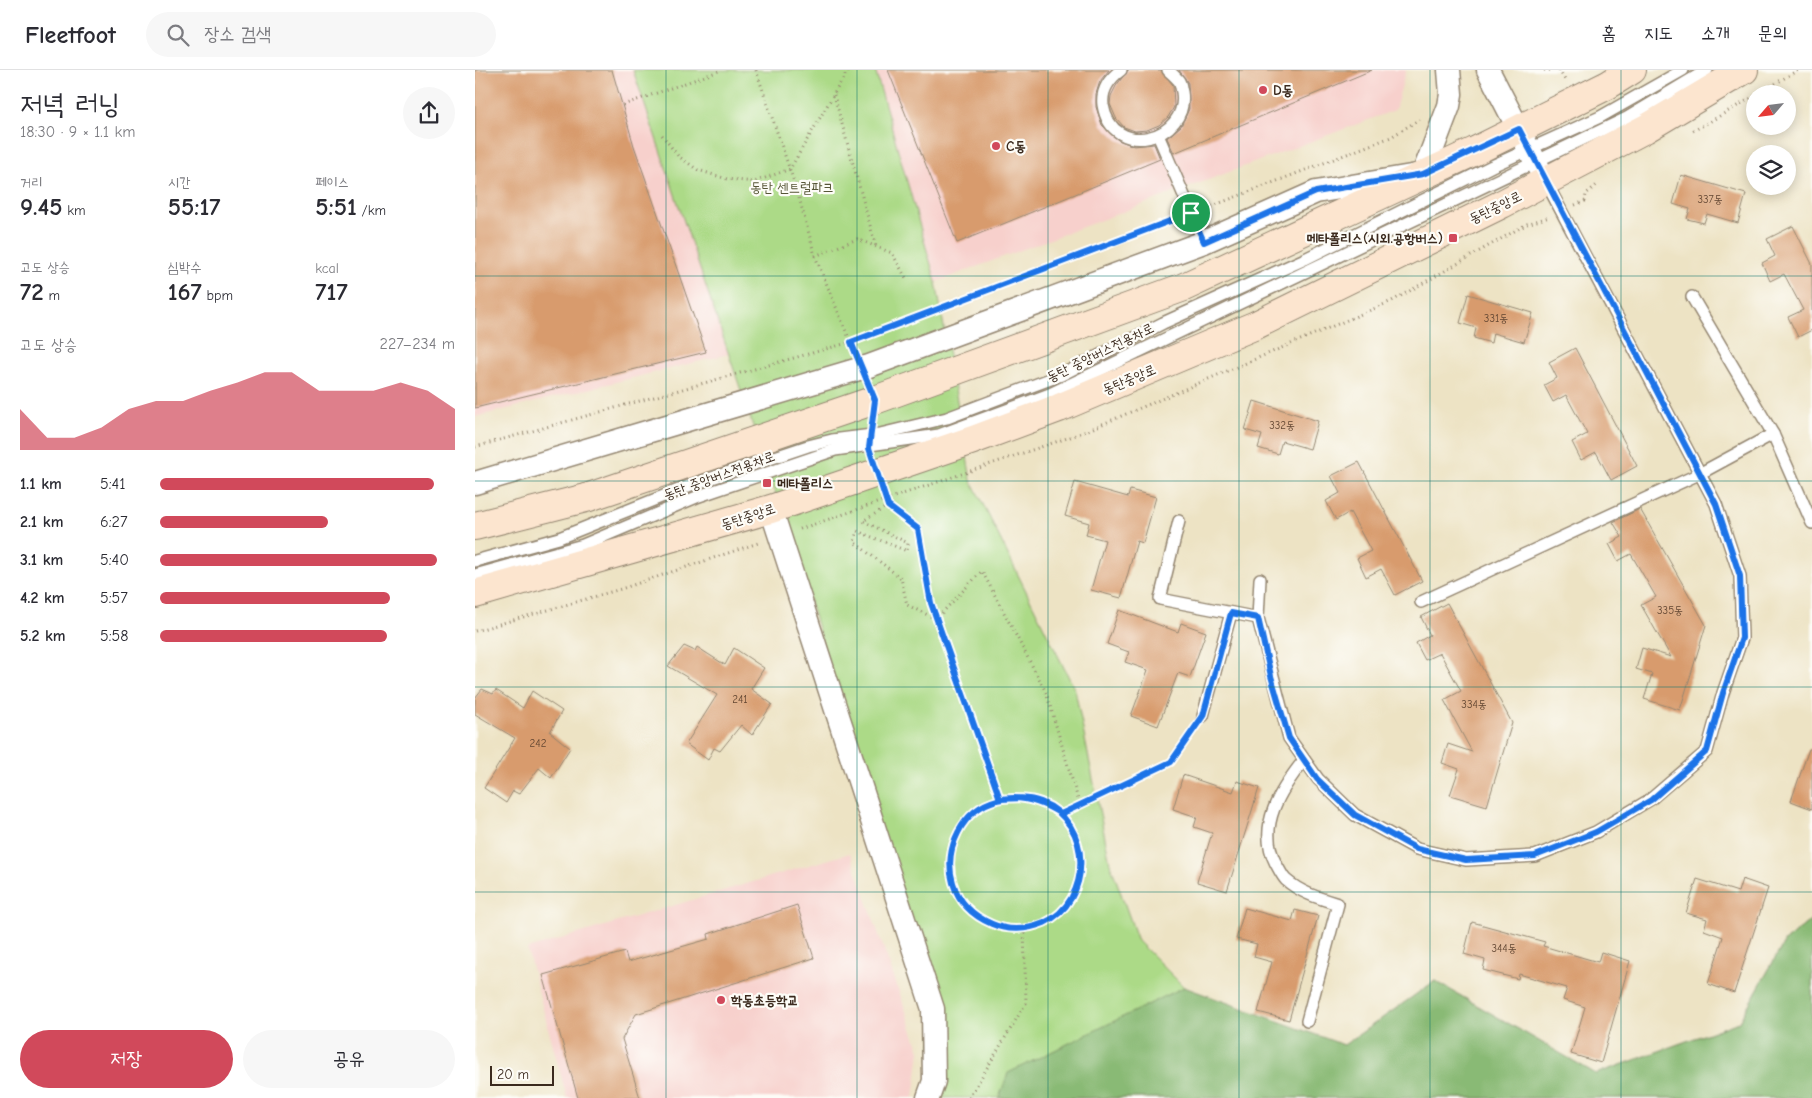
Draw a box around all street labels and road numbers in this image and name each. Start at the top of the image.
street label: 동탄중앙로 [1466,187,1524,227]
street label: 동탄 중앙버스전용차로 [1044,319,1157,386]
street label: 동탄중앙로 [1100,361,1158,398]
street label: 동탄 중앙버스전용차로 [661,447,777,504]
street label: 동탄중앙로 [719,500,778,533]

